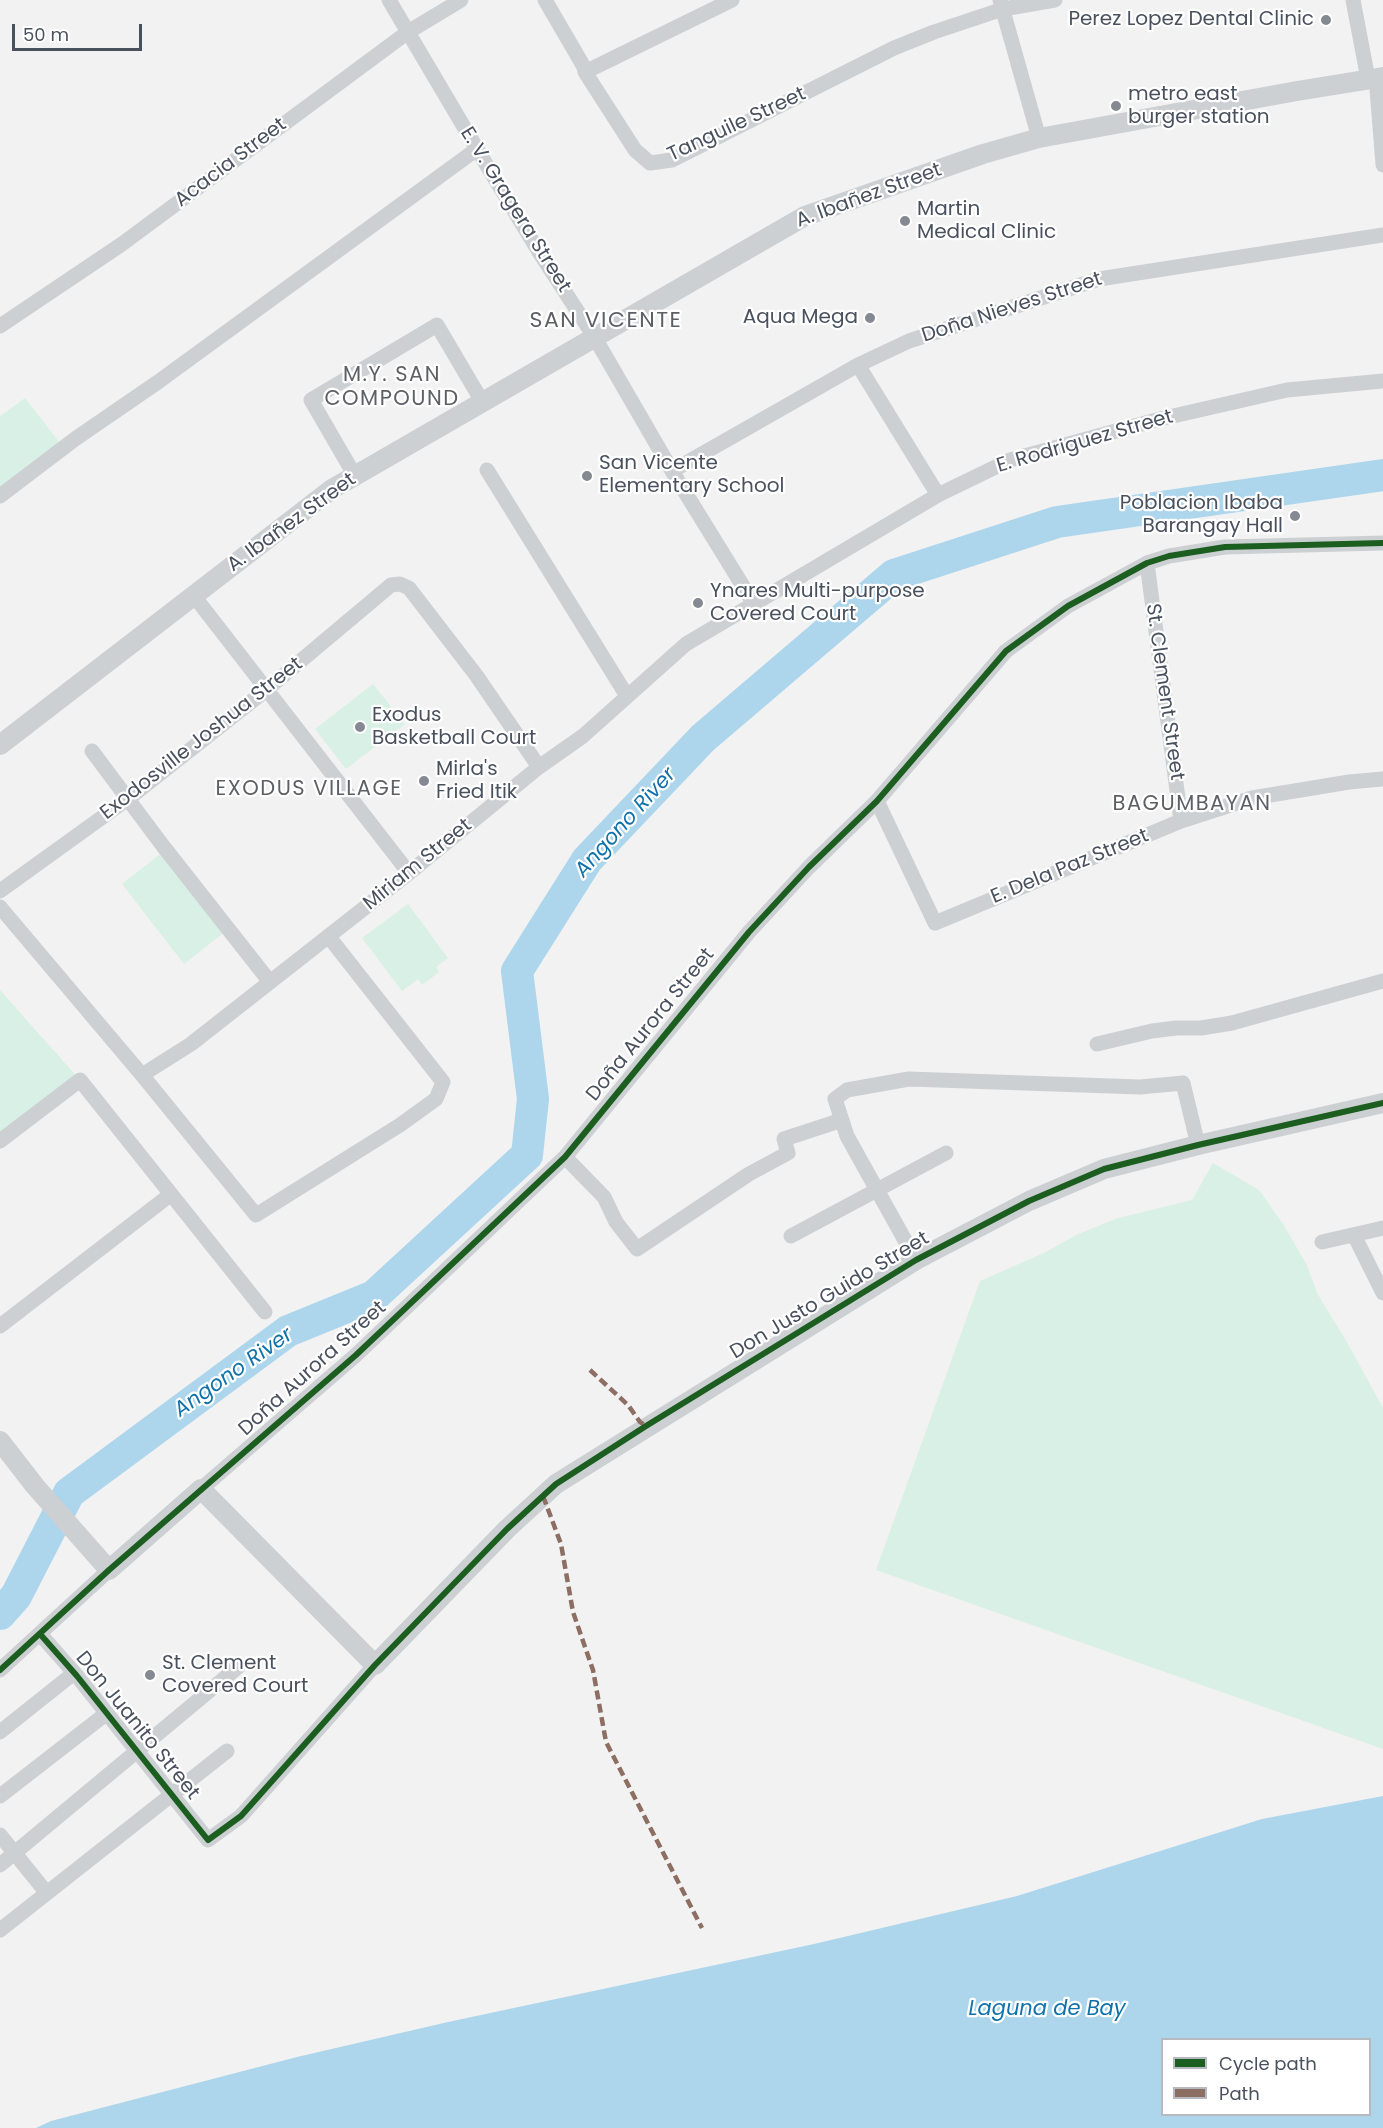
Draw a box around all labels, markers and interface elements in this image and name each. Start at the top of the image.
place label: Perez Lopez Dental Clinic [1068,8,1314,32]
scale bar [15,12,146,50]
marker: Perez Lopez Dental Clinic [1319,13,1333,27]
text: 50 m [23,22,69,47]
street label: Tanguile Street [664,83,810,167]
place label: metro east burger station [1128,83,1270,130]
marker: metro east burger station [1109,99,1123,113]
street label: Acacia Street [170,113,292,213]
street label: E. V. Gragera Street [454,123,576,297]
street label: A. Ibañez Street [793,159,945,233]
place label: Martin Medical Clinic [917,198,1056,245]
marker: Martin Medical Clinic [898,214,912,228]
street label: Doña Nieves Street [919,268,1105,348]
place label: Aqua Mega [743,306,858,330]
district label: SAN VICENTE [530,308,682,334]
marker: Aqua Mega [863,311,877,325]
district label: M.Y. SAN COMPOUND [324,363,460,413]
street label: E. Rodriguez Street [994,405,1176,479]
place label: San Vicente Elementary School [599,452,784,499]
street label: A. Ibañez Street [223,468,361,578]
marker: San Vicente Elementary School [580,469,594,483]
place label: Poblacion Ibaba Barangay Hall [1120,492,1283,539]
marker: Poblacion Ibaba Barangay Hall [1288,509,1302,523]
place label: Ynares Multi-purpose Covered Court [710,580,925,627]
marker: Ynares Multi-purpose Covered Court [691,596,705,610]
street label: St. Clement Street [1140,602,1188,782]
street label: Exodosville Joshua Street [96,653,308,825]
place label: Exodus Basketball Court [372,704,536,751]
marker: Exodus Basketball Court [353,720,367,734]
place label: Mirla's Fried Itik [436,758,517,805]
water label: Angono River [570,763,682,883]
marker: Mirla's Fried Itik [417,774,431,788]
district label: EXODUS VILLAGE [215,777,403,803]
district label: BAGUMBAYAN [1113,792,1271,818]
street label: Miriam Street [359,814,477,916]
street label: E. Dela Paz Street [988,824,1152,910]
street label: Doña Aurora Street [582,944,720,1106]
street label: Don Justo Guido Street [726,1227,934,1365]
street label: Doña Aurora Street [234,1297,392,1441]
water label: Angono River [170,1323,298,1423]
street label: Don Juanito Street [70,1647,204,1805]
place label: St. Clement Covered Court [162,1652,308,1699]
marker: St. Clement Covered Court [143,1668,157,1682]
water label: Laguna de Bay [968,1997,1126,2023]
legend [1161,2038,1371,2116]
text: Cycle path [1219,2051,1317,2076]
text: Path [1219,2081,1260,2106]

